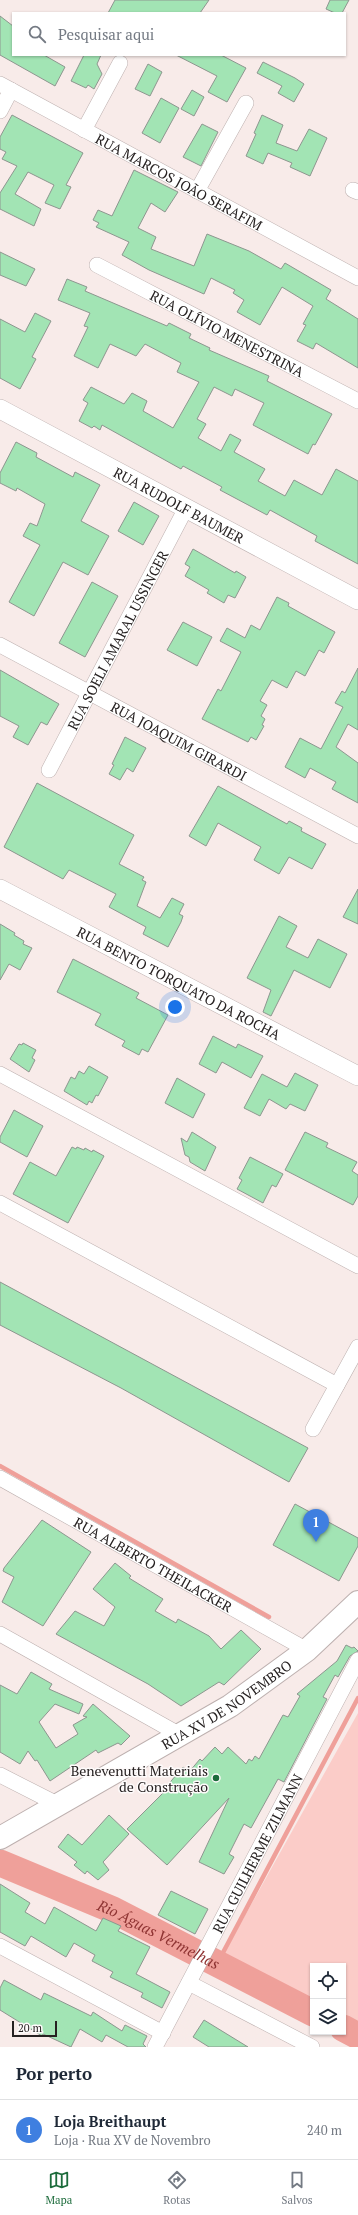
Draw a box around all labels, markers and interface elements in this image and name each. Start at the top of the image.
search box [12,12,346,56]
icon: search [26,23,48,45]
text: Pesquisar aqui [58,24,154,44]
street label: RUA MARCOS JOÃO SERAFIM [93,128,266,234]
street label: RUA OLÍVIO MENESTRINA [147,285,308,381]
street label: RUA RUDOLF BAUMER [111,462,248,547]
street label: RUA SOELI AMARAL USSINGER [62,547,172,733]
street label: RUA JOAQUIM GIRARDI [108,697,250,785]
street label: RUA BENTO TORQUATO DA ROCHA [74,921,285,1044]
your location [165,997,185,1017]
pin: 1 [303,1509,329,1542]
street label: RUA ALBERTO THEILACKER [71,1512,236,1616]
street label: RUA XV DE NOVEMBRO [157,1655,295,1753]
place label: Benevenutti Materiais de Construção [71,1761,208,1796]
street label: RUA GUILHERME ZILMANN [207,1770,306,1936]
marker: Benevenutti Materiais de Construção [211,1773,221,1783]
water label: Rio Águas Vermelhas [94,1894,223,1973]
map controls [310,1963,346,2035]
button: locate [310,1963,346,1999]
button: layers [310,1999,346,2035]
scale bar [12,2019,57,2038]
text: 20 m [18,2021,42,2035]
text: Por perto [16,2062,92,2085]
text: Loja Breithaupt [54,2111,166,2131]
text: 1 [25,2121,33,2139]
text: 240 m [307,2121,342,2139]
text: Loja · Rua XV de Novembro [54,2131,211,2149]
tab: Mapa [45,2169,72,2207]
tab: Rotas [163,2169,191,2207]
tab: Salvos [282,2169,313,2207]

